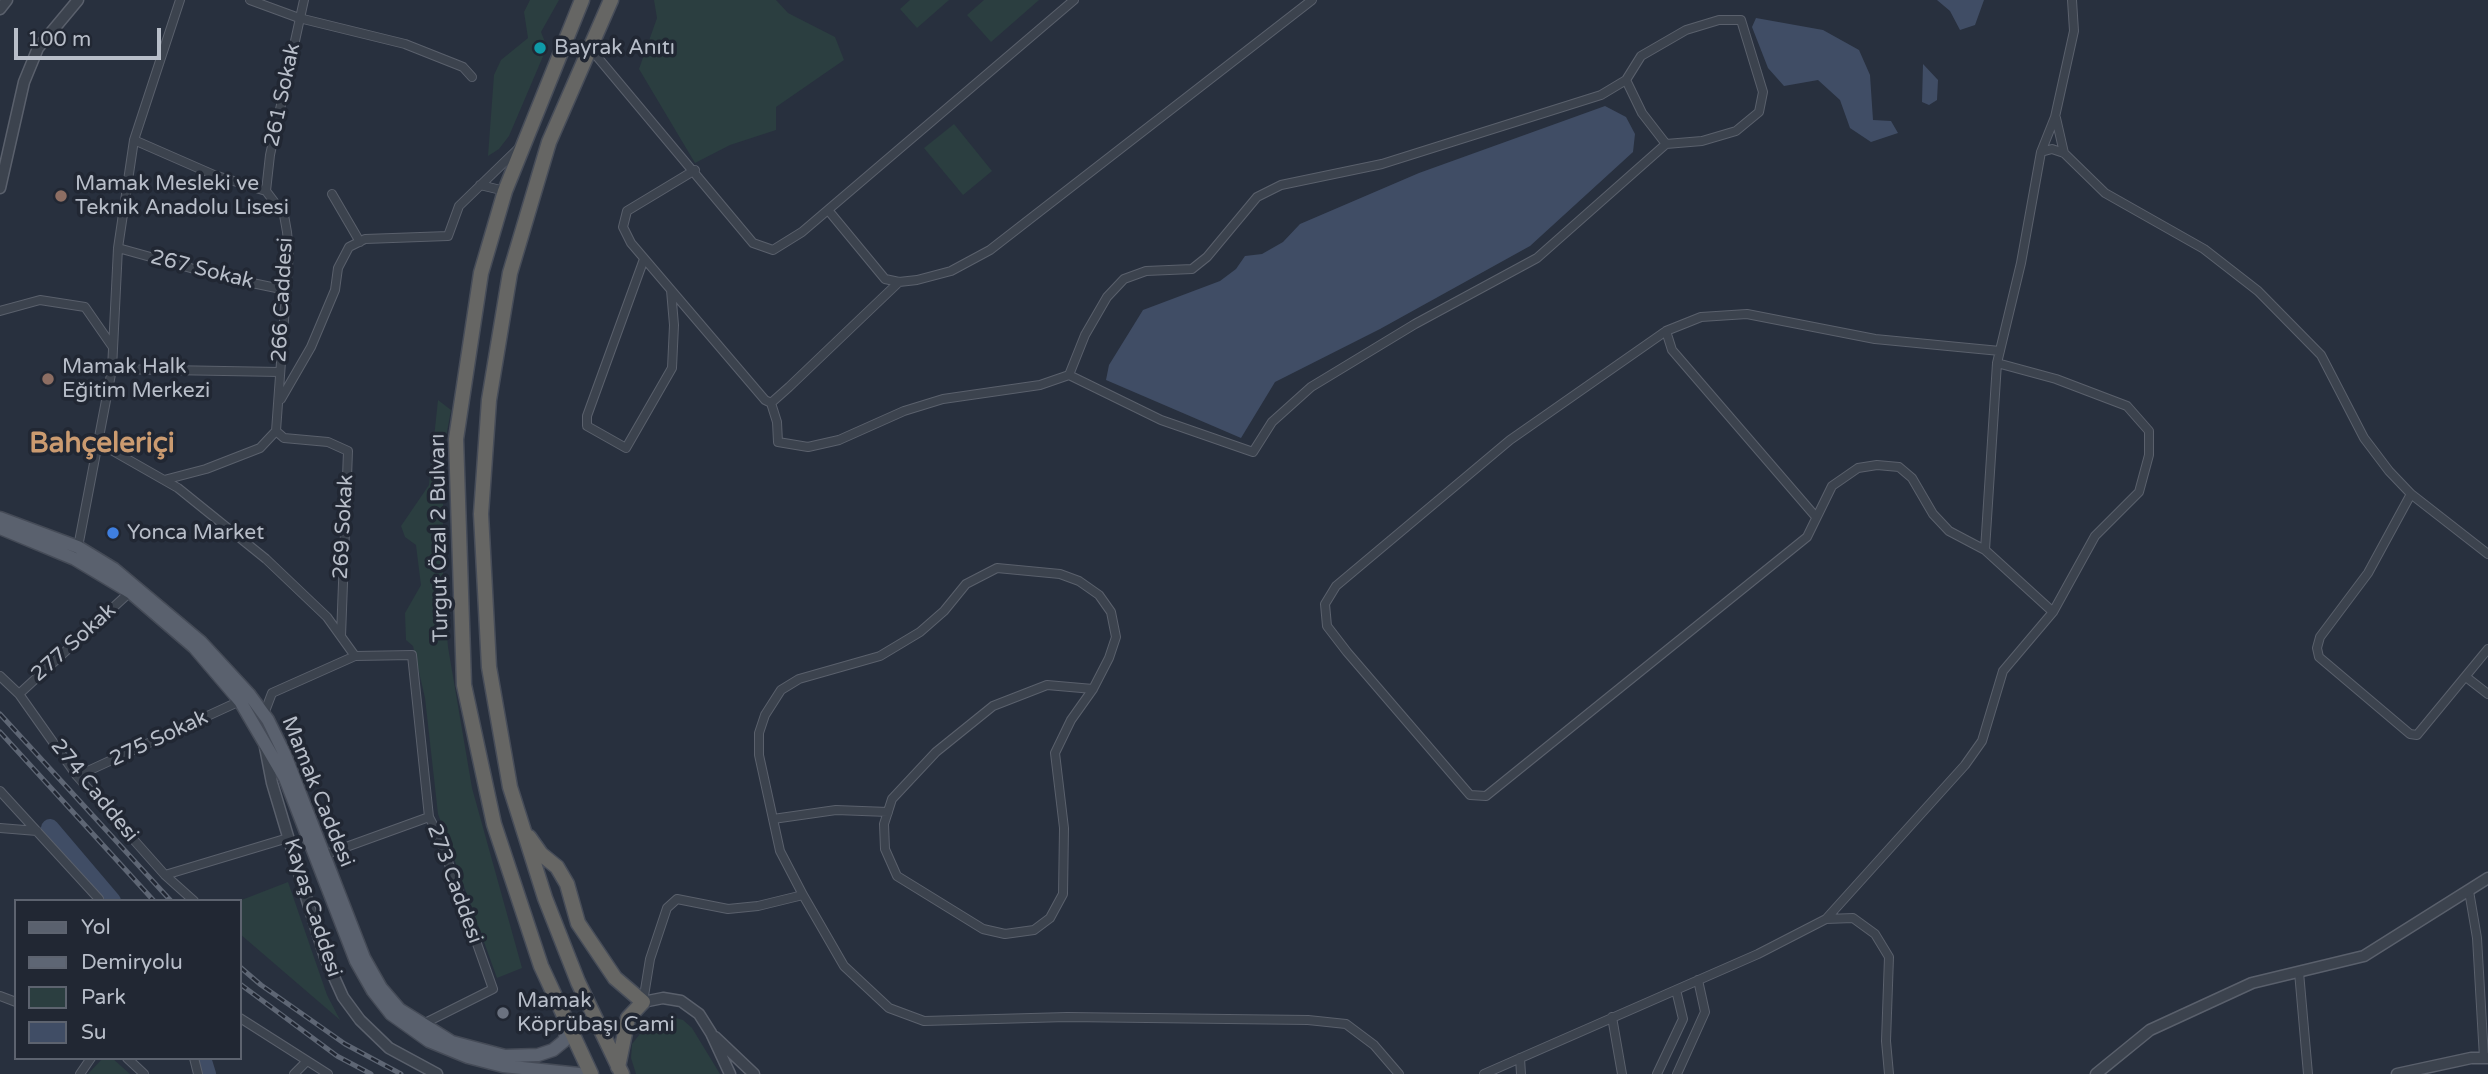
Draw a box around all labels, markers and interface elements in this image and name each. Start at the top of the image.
scale bar [18,14,164,58]
text: 100 m [27,27,91,52]
place label: Bayrak Anıtı [554,35,675,61]
marker: Bayrak Anıtı [532,40,548,56]
street label: 261 Sokak [260,41,306,149]
place label: Mamak Mesleki ve Teknik Anadolu Lisesi [75,171,289,221]
marker: Mamak Mesleki ve Teknik Anadolu Lisesi [53,188,69,204]
street label: 266 Caddesi [267,237,299,363]
street label: 267 Sokak [148,245,256,295]
place label: Mamak Halk Eğitim Merkezi [62,354,210,404]
marker: Mamak Halk Eğitim Merkezi [40,371,56,387]
district label: Bahçeleriçi [29,428,175,462]
street label: Turgut Özal 2 Bulvarı [426,433,454,643]
street label: 269 Sokak [329,474,359,580]
place label: Yonca Market [127,520,264,546]
marker: Yonca Market [105,525,121,541]
street label: 277 Sokak [26,598,122,688]
street label: 275 Sokak [106,705,212,773]
street label: Mamak Caddesi [275,713,359,871]
street label: 274 Caddesi [45,734,143,848]
street label: 273 Caddesi [421,821,487,947]
street label: Kayaş Caddesi [278,836,346,980]
legend [14,899,242,1060]
text: Yol [81,915,111,940]
text: Demiryolu [81,950,183,975]
text: Park [81,985,126,1010]
place label: Mamak Köprübaşı Cami [517,988,675,1038]
marker: Mamak Köprübaşı Cami [495,1005,511,1021]
text: Su [81,1020,107,1045]

